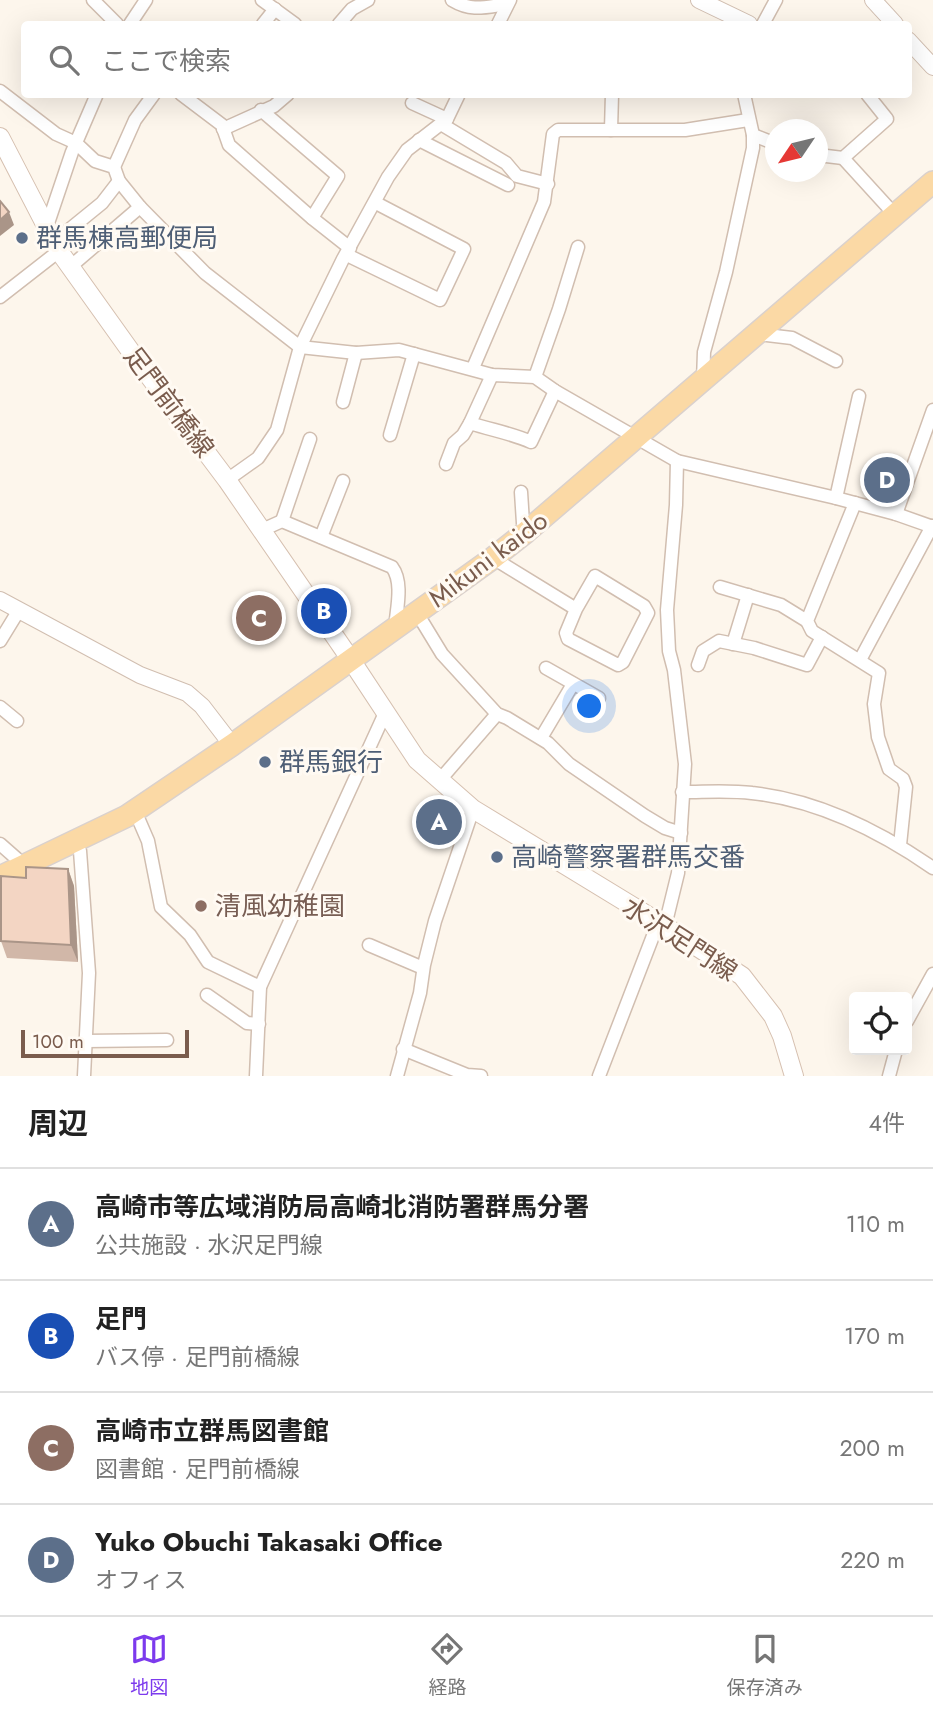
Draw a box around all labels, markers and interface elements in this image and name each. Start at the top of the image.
search box [21,21,912,98]
icon: search [45,41,83,79]
text: ここで検索 [101,42,231,80]
north arrow [765,119,828,182]
place label: 群馬棟高郵便局 [36,219,218,257]
marker: 群馬棟高郵便局 [14,230,30,246]
street label: 足門前橋線 [115,339,223,465]
pin: D [864,454,910,506]
street label: Mikuni kaido [420,502,556,616]
pin: B [301,585,347,637]
pin: C [236,592,282,644]
your location [572,689,606,723]
place label: 群馬銀行 [279,743,383,781]
marker: 群馬銀行 [257,754,273,770]
pin: A [416,796,462,848]
place label: 高崎警察署群馬交番 [511,838,745,876]
marker: 高崎警察署群馬交番 [489,849,505,865]
place label: 清風幼稚園 [215,887,345,925]
street label: 水沢足門線 [615,888,745,990]
marker: 清風幼稚園 [193,898,209,914]
map controls [849,992,912,1055]
button: locate [849,992,912,1055]
scale bar [21,1027,189,1059]
text: 100 m [32,1028,84,1055]
text: 周辺 [28,1102,88,1145]
text: 4件 [869,1106,905,1140]
text: 高崎市等広域消防局高崎北消防署群馬分署 [95,1188,589,1226]
text: A [43,1207,59,1241]
text: 110 m [846,1207,905,1241]
text: 公共施設 · 水沢足門線 [95,1228,323,1262]
text: 足門 [95,1300,147,1338]
text: B [43,1319,59,1353]
text: 170 m [844,1319,905,1353]
text: バス停 · 足門前橋線 [95,1340,300,1374]
text: 高崎市立群馬図書館 [95,1412,329,1450]
text: C [43,1431,59,1465]
text: 200 m [839,1431,905,1465]
text: 図書館 · 足門前橋線 [95,1452,300,1486]
text: Yuko Obuchi Takasaki Office [95,1523,443,1561]
text: D [43,1543,59,1577]
text: 220 m [840,1543,905,1577]
text: オフィス [95,1563,187,1597]
tab: 地図 [130,1630,168,1701]
tab: 経路 [428,1630,467,1701]
tab: 保存済み [727,1630,803,1701]

